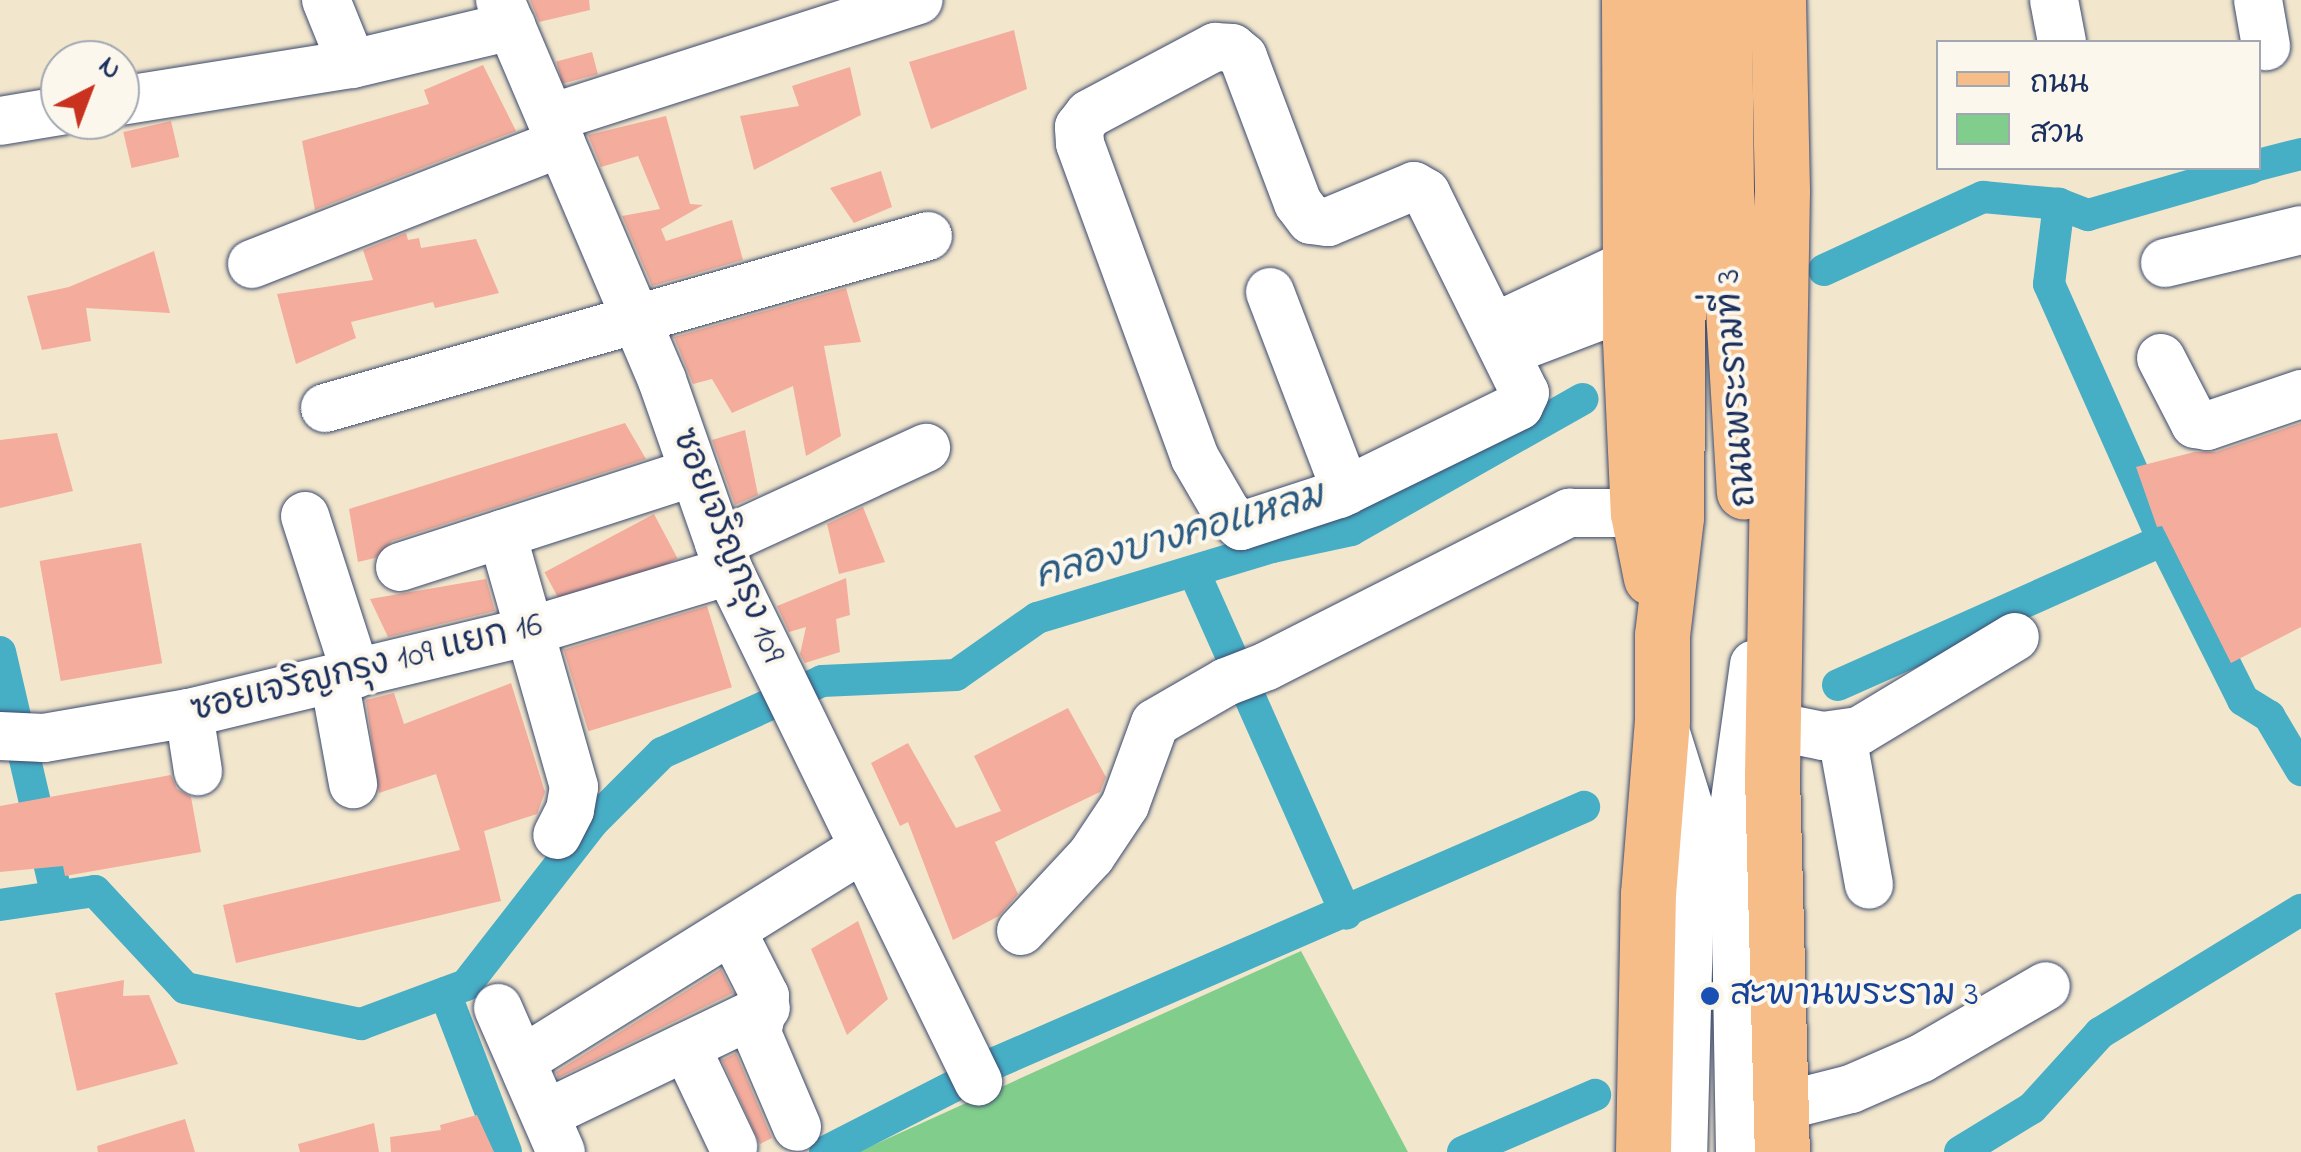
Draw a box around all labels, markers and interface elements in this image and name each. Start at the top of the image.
north arrow [40,40,140,140]
legend [1936,40,2261,170]
text: N [88,47,130,90]
text: ถนน [2030,63,2089,107]
text: สวน [2030,113,2084,157]
street label: ถนนพระรามที่ 3 [1709,267,1767,509]
street label: ซอยเจริญกรุง 109 [661,423,793,669]
water label: คลองบางคอแหลม [1030,475,1330,601]
street label: ซอยเจริญกรุง 109 แยก 16 [187,605,547,733]
place label: สะพานพระราม 3 [1730,975,1979,1017]
marker: สะพานพระราม 3 [1699,985,1721,1007]

